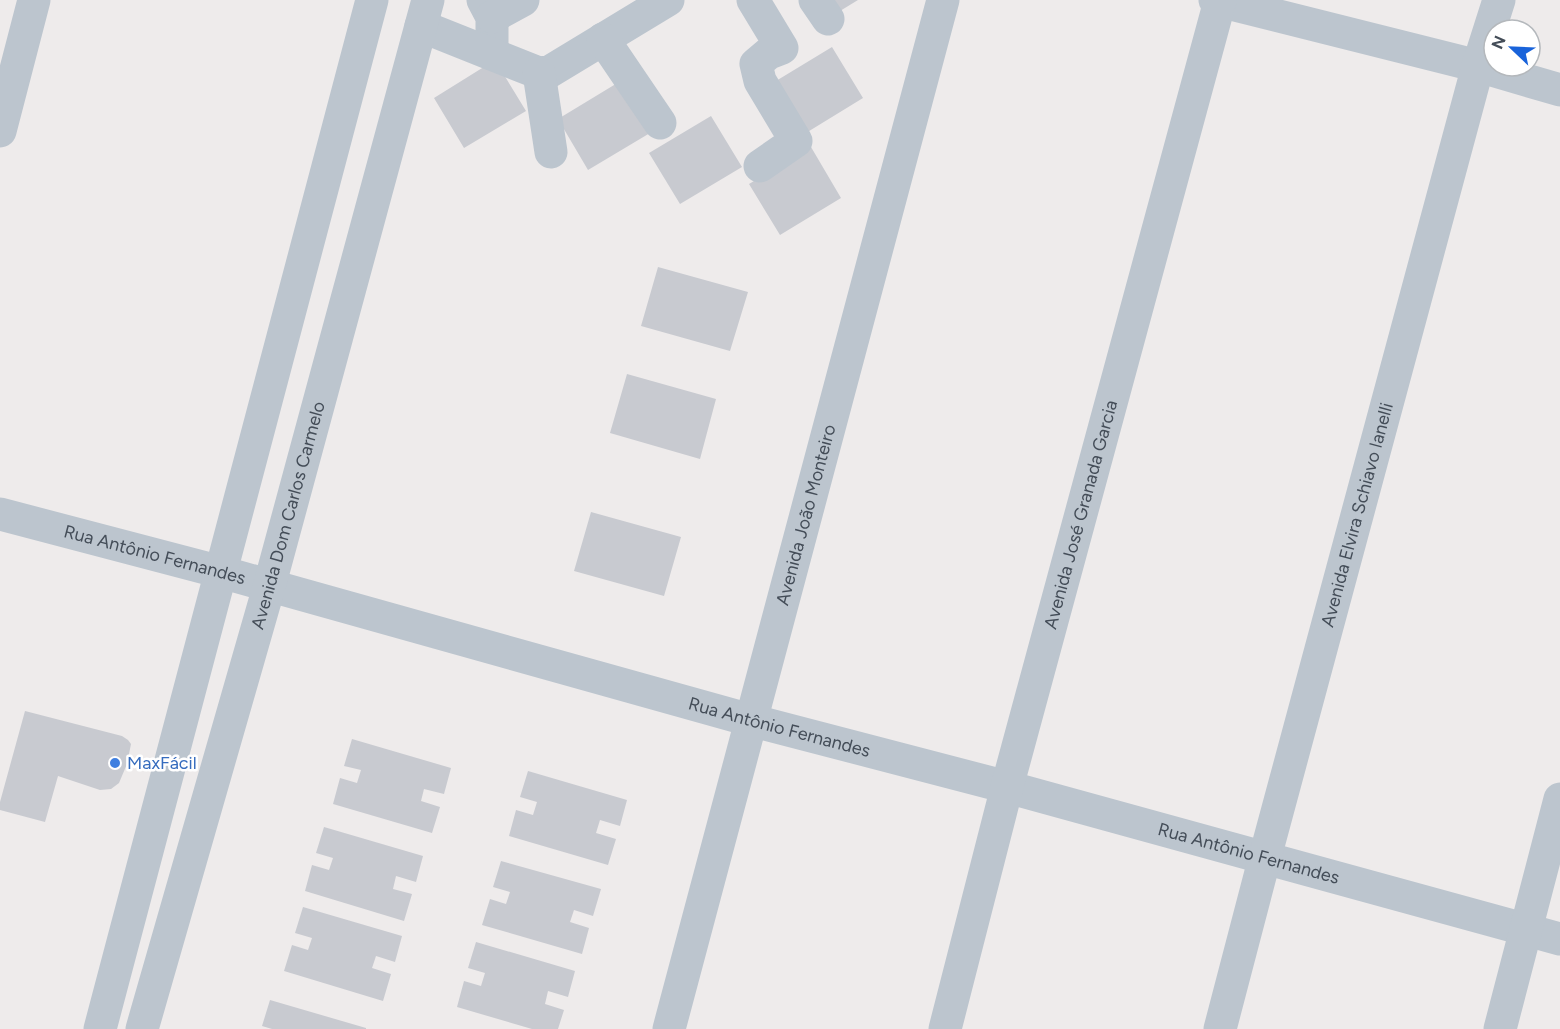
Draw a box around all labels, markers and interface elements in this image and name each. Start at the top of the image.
north arrow [1482,18,1542,78]
text: N [1487,33,1510,52]
street label: Avenida José Granada Garcia [1039,398,1122,632]
street label: Avenida Dom Carlos Carmelo [246,399,330,632]
street label: Avenida Elvira Schiavo Ianelli [1316,400,1398,630]
street label: Avenida João Monteiro [771,422,840,608]
street label: Rua Antônio Fernandes [61,520,248,589]
street label: Rua Antônio Fernandes [686,692,873,762]
place label: MaxFácil [127,752,197,774]
marker: MaxFácil [108,756,122,770]
street label: Rua Antônio Fernandes [1155,818,1342,889]

